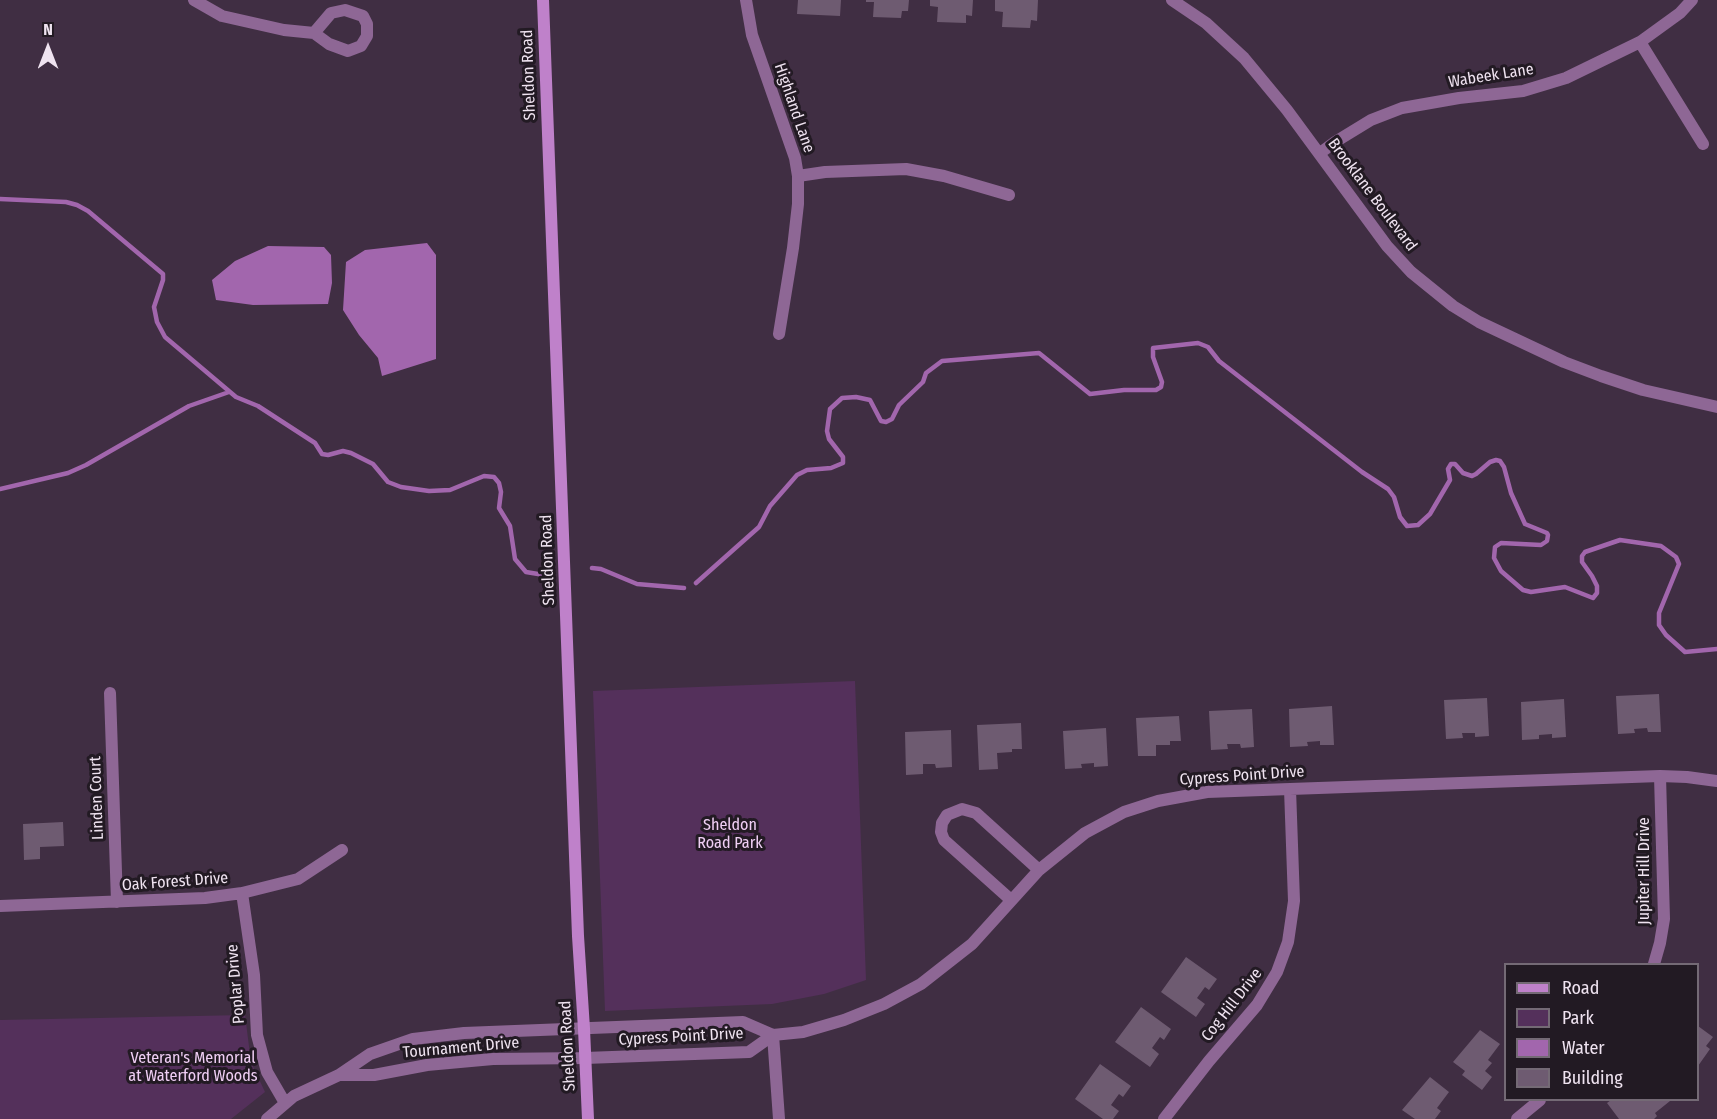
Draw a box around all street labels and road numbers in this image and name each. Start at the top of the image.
street label: Sheldon Road [518,29,540,121]
street label: Wabeek Lane [1447,60,1535,92]
street label: Highland Lane [770,61,818,155]
street label: Brooklane Boulevard [1323,135,1421,255]
street label: Sheldon Road [537,514,559,606]
street label: Linden Court [86,756,108,840]
street label: Cypress Point Drive [1179,762,1305,790]
street label: Jupiter Hill Drive [1635,817,1655,925]
street label: Oak Forest Drive [121,869,229,895]
street label: Poplar Drive [223,943,249,1025]
street label: Cog Hill Drive [1198,965,1266,1045]
street label: Sheldon Road [556,1000,580,1092]
street label: Cypress Point Drive [618,1024,744,1050]
street label: Tournament Drive [402,1033,520,1063]

